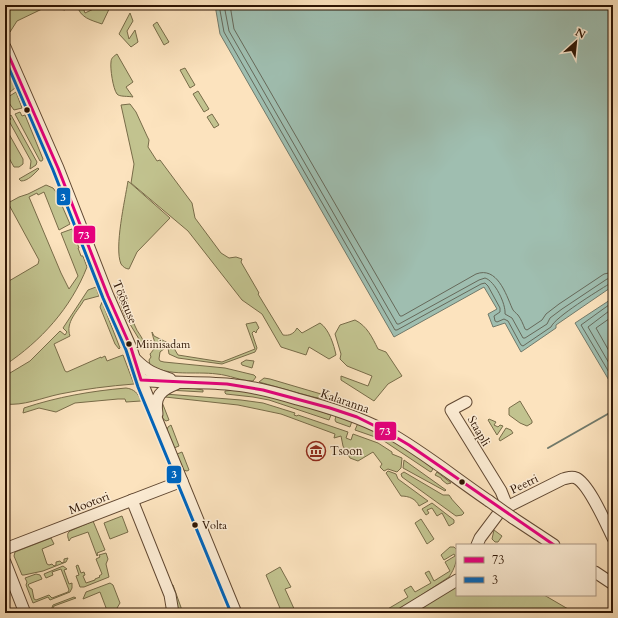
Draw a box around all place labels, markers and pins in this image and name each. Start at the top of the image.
unlabelled marker [22,105,32,115]
place label: Miinisadam [136,337,191,352]
marker: Miinisadam [124,339,134,349]
museum icon: Tsoon [305,440,327,462]
place label: Tsoon [330,443,363,459]
unlabelled marker [457,477,467,487]
place label: Volta [202,518,227,533]
marker: Volta [190,520,200,530]

